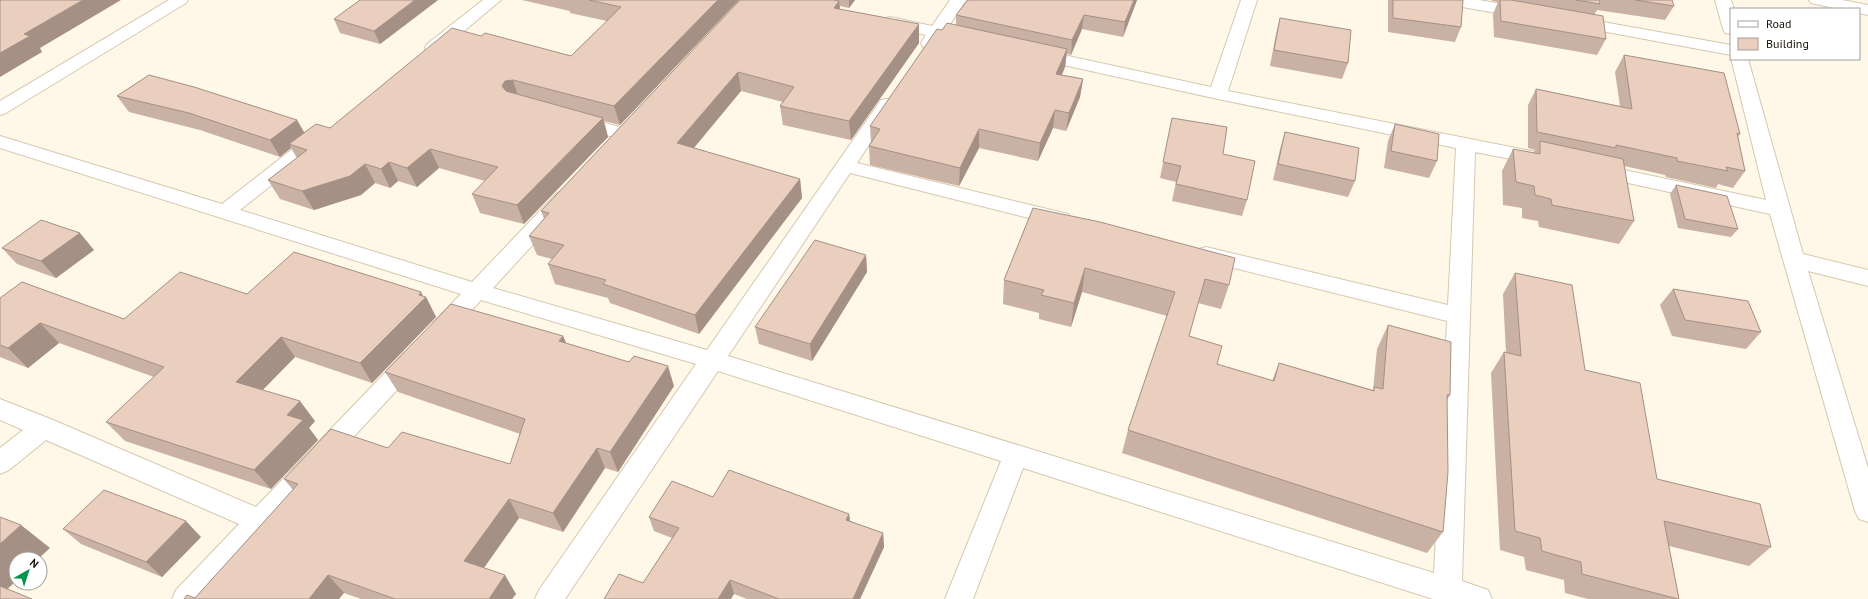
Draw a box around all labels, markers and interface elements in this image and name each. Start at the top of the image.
legend [1730,8,1860,60]
text: Road [1766,16,1791,31]
text: Building [1766,36,1809,51]
north arrow [8,551,48,591]
text: N [27,556,42,571]

